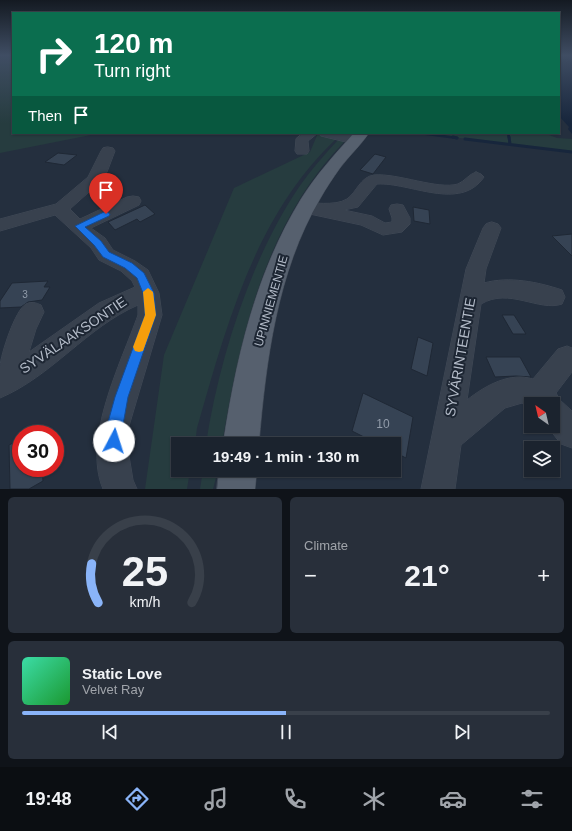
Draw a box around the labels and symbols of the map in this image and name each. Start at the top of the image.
pin [89,173,123,214]
street label: UPINNIEMENTIE [251,254,291,348]
house number: 3 [22,289,28,300]
street label: SYVÄLAAKSONTIE [17,293,129,377]
street label: SYVÄRINTEENTIE [442,296,478,418]
north arrow [524,397,560,433]
house number: 10 [376,417,390,431]
position arrow [93,420,135,462]
speed limit sign: 30 [12,425,64,477]

